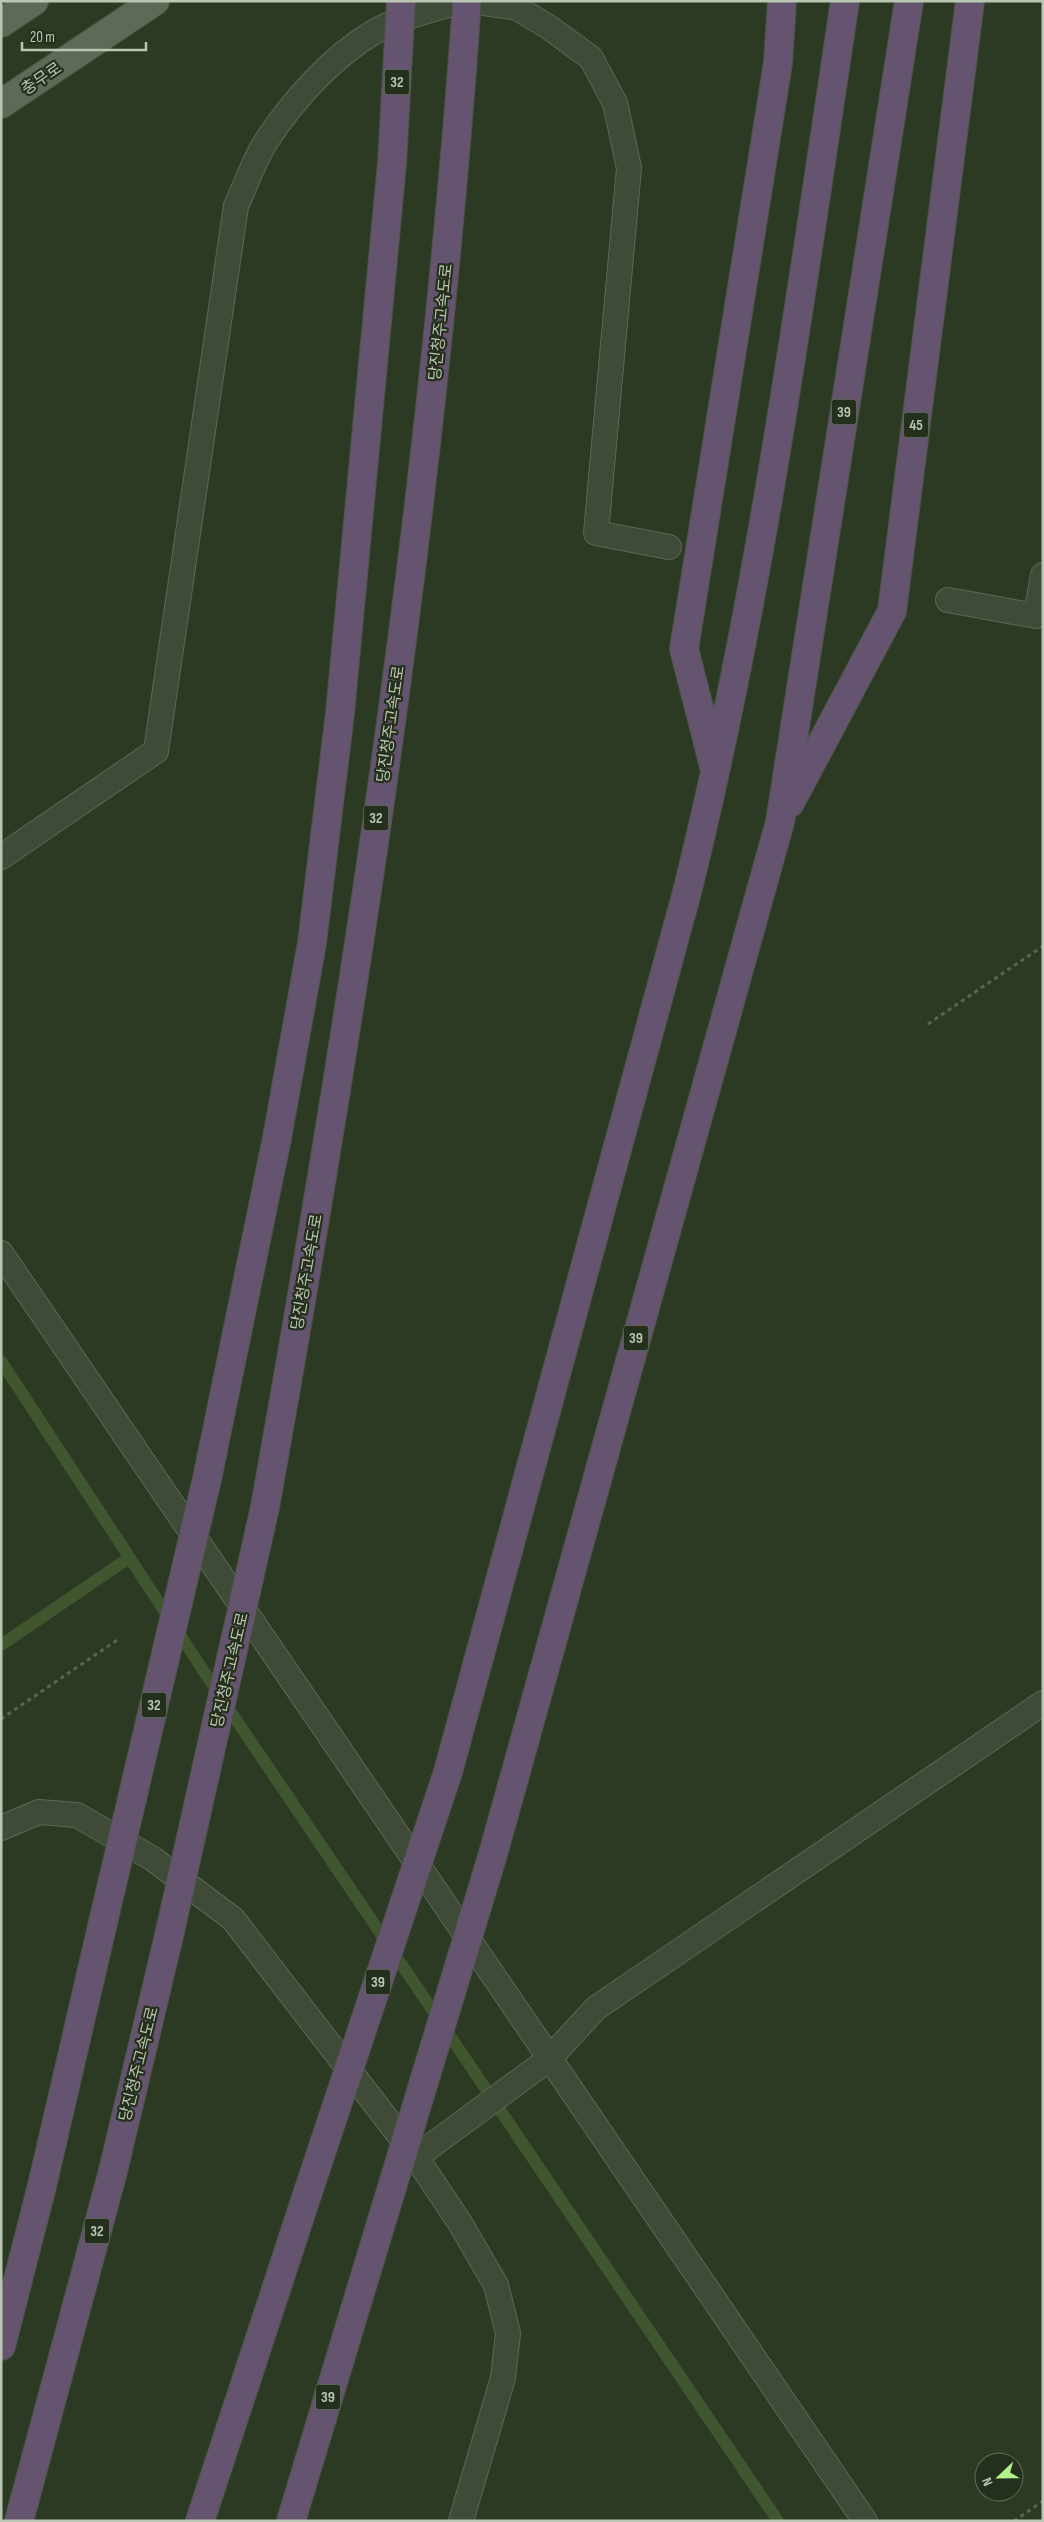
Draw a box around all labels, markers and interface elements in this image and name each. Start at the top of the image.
scale bar [22,20,146,52]
text: 20 m [30,28,55,47]
street label: 충무로 [18,59,66,99]
road number: 32 [384,70,410,94]
street label: 당진청주고속도로 [426,262,457,382]
road number: 39 [832,400,856,424]
road number: 45 [904,412,928,438]
street label: 당진청주고속도로 [374,664,409,784]
road number: 32 [364,806,388,830]
street label: 당진청주고속도로 [288,1212,327,1332]
road number: 39 [624,1326,648,1350]
street label: 당진청주고속도로 [208,1611,253,1730]
road number: 32 [142,1692,166,1718]
road number: 39 [366,1970,390,1994]
street label: 당진청주고속도로 [116,2005,163,2124]
road number: 32 [84,2218,110,2244]
road number: 39 [316,2384,340,2410]
north arrow [974,2452,1024,2502]
text: N [978,2475,997,2488]

